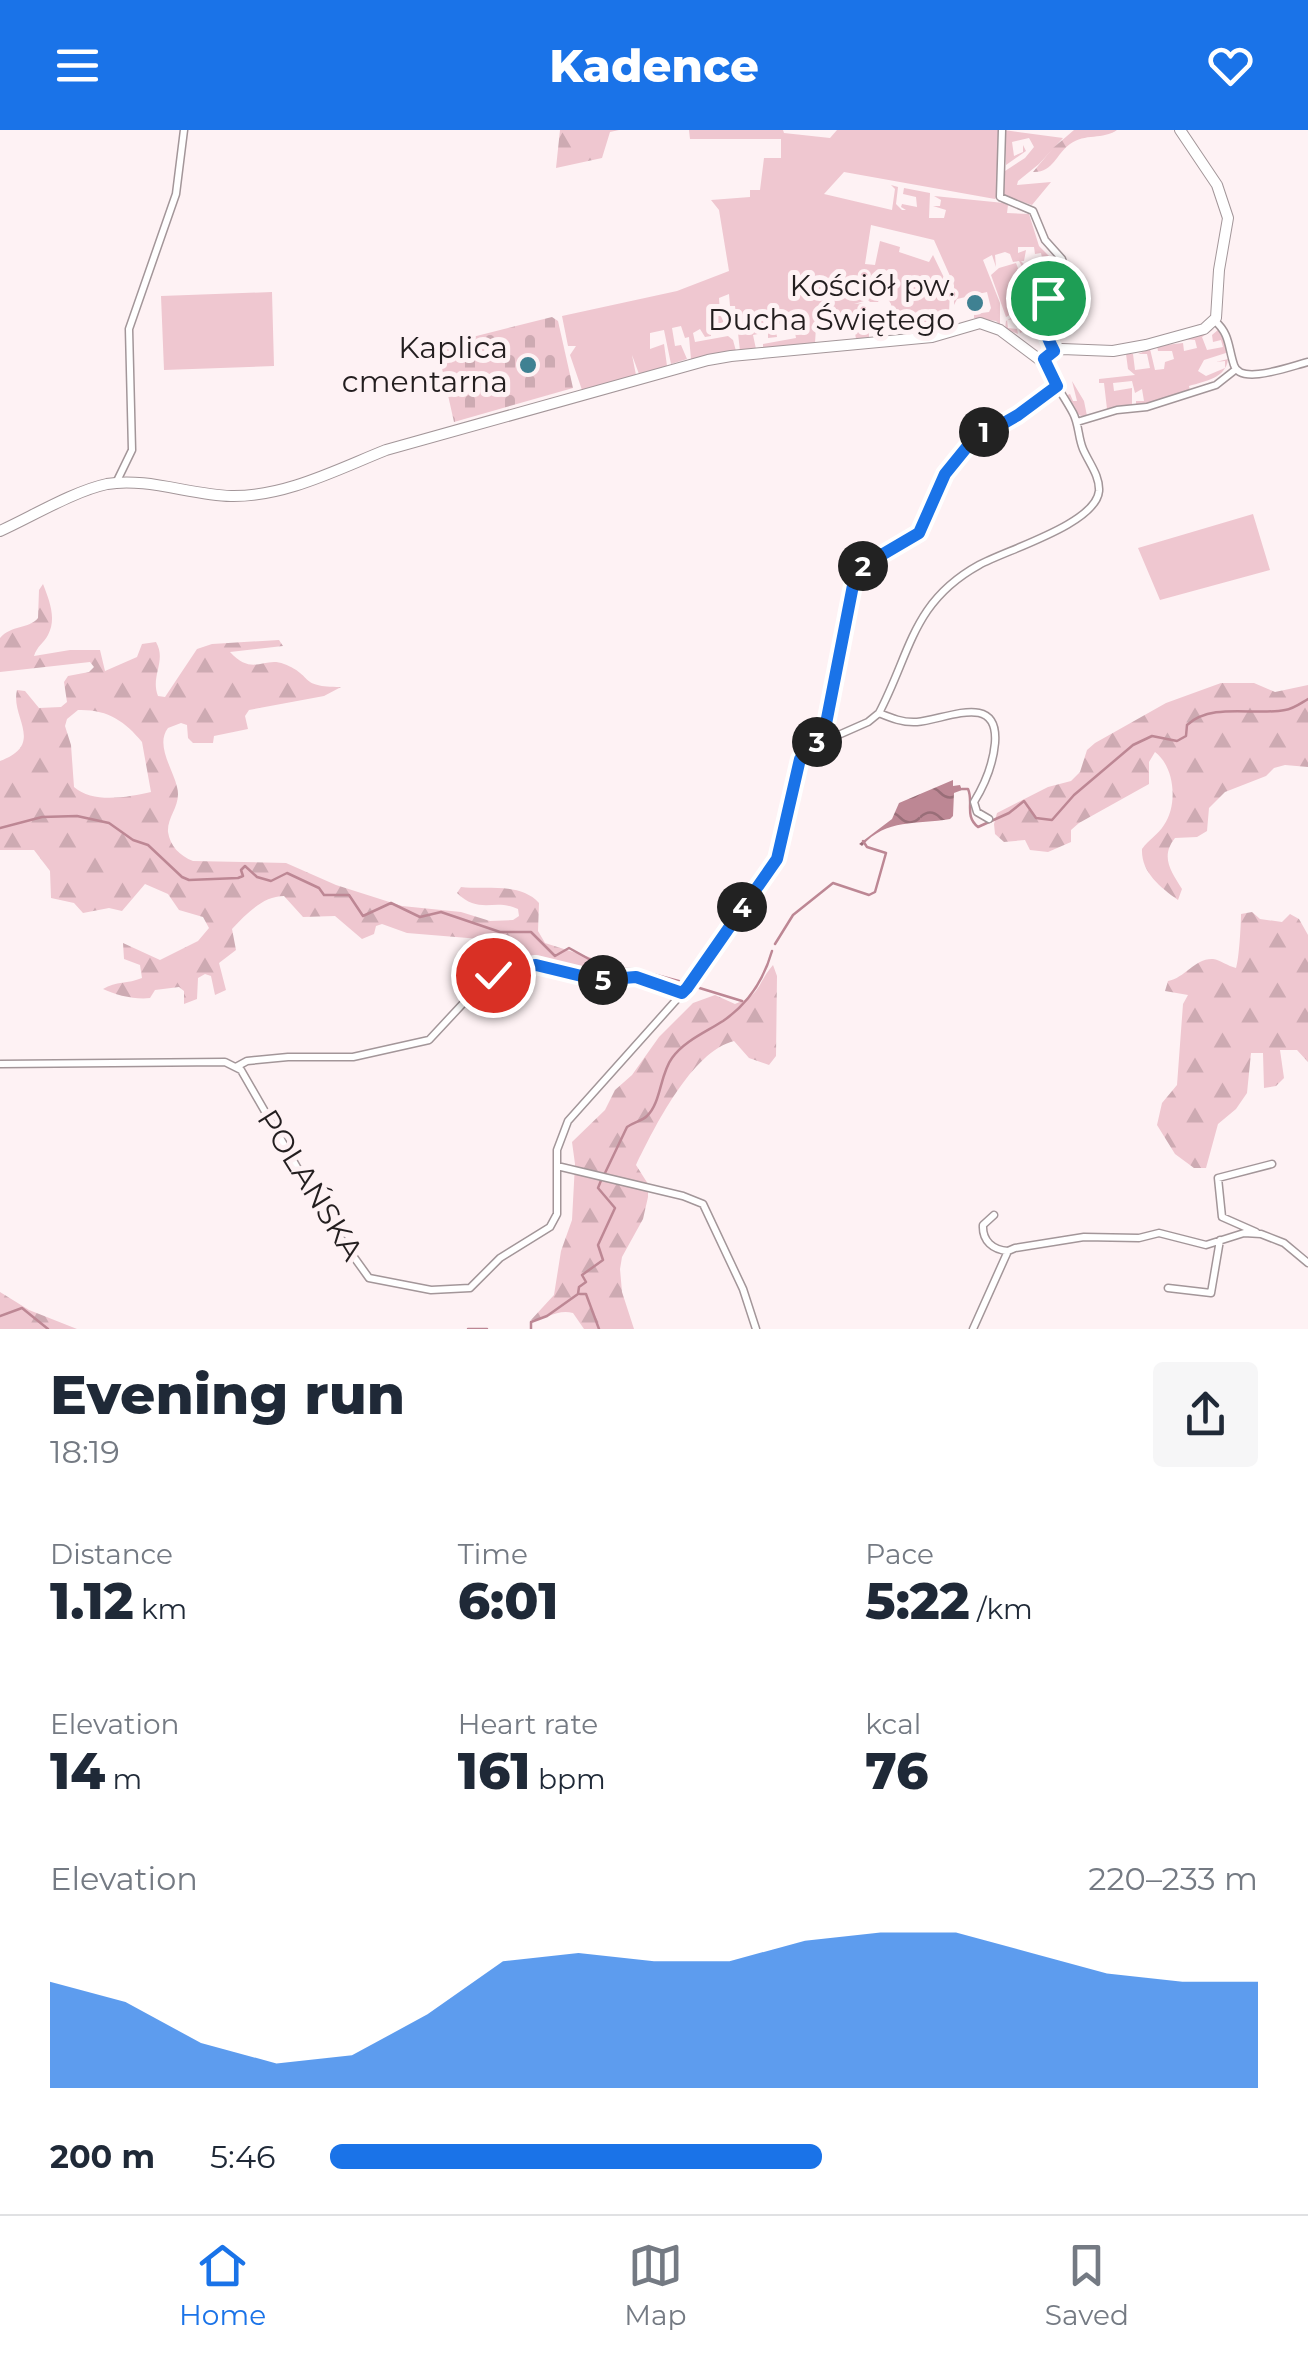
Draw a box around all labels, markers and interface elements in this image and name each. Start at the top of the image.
icon: menu [50,38,105,93]
text: Kadence [549,38,759,93]
icon: heart [1203,38,1258,93]
pin [1006,256,1091,341]
place label: Kościół pw. Ducha Świętego [708,267,955,338]
icon: arrive [1021,271,1076,326]
marker: Kościół pw. Ducha Świętego [964,292,986,314]
place label: Kaplica cmentarna [342,329,508,400]
marker: Kaplica cmentarna [517,354,539,376]
pin: 1 [959,407,1009,457]
text: 1 [979,415,989,449]
pin: 2 [838,541,888,591]
text: 2 [855,549,871,583]
pin: 3 [792,717,842,767]
text: 3 [809,725,825,759]
pin: 4 [717,882,767,932]
text: 4 [732,890,752,924]
pin [451,933,536,1018]
icon: check [466,948,521,1003]
pin: 5 [578,955,628,1005]
text: 5 [595,963,611,997]
street label: POLAŃSKA [249,1103,372,1267]
text: Evening run [50,1361,405,1428]
button: share [1153,1362,1258,1467]
text: 18:19 [50,1432,120,1471]
text: Distance [50,1537,173,1571]
text: Time [458,1537,528,1571]
text: Pace [865,1537,934,1571]
text: 1.12 [50,1571,134,1632]
text: 6:01 [458,1571,558,1632]
text: 5:22 [865,1571,970,1632]
text: km [134,1592,187,1626]
text: /km [970,1592,1033,1626]
text: Elevation [50,1707,179,1741]
text: Heart rate [458,1707,598,1741]
text: kcal [865,1707,921,1741]
text: 14 [50,1741,105,1802]
text: 161 [458,1741,531,1802]
text: 76 [865,1741,928,1802]
text: m [105,1762,142,1796]
text: bpm [531,1762,606,1796]
text: Elevation [50,1859,198,1898]
text: 220–233 m [1088,1859,1258,1898]
text: 200 m [50,2137,155,2176]
text: 5:46 [210,2137,276,2176]
tab: Home [179,2238,266,2332]
tab: Map [624,2238,687,2332]
tab: Saved [1045,2238,1129,2332]

